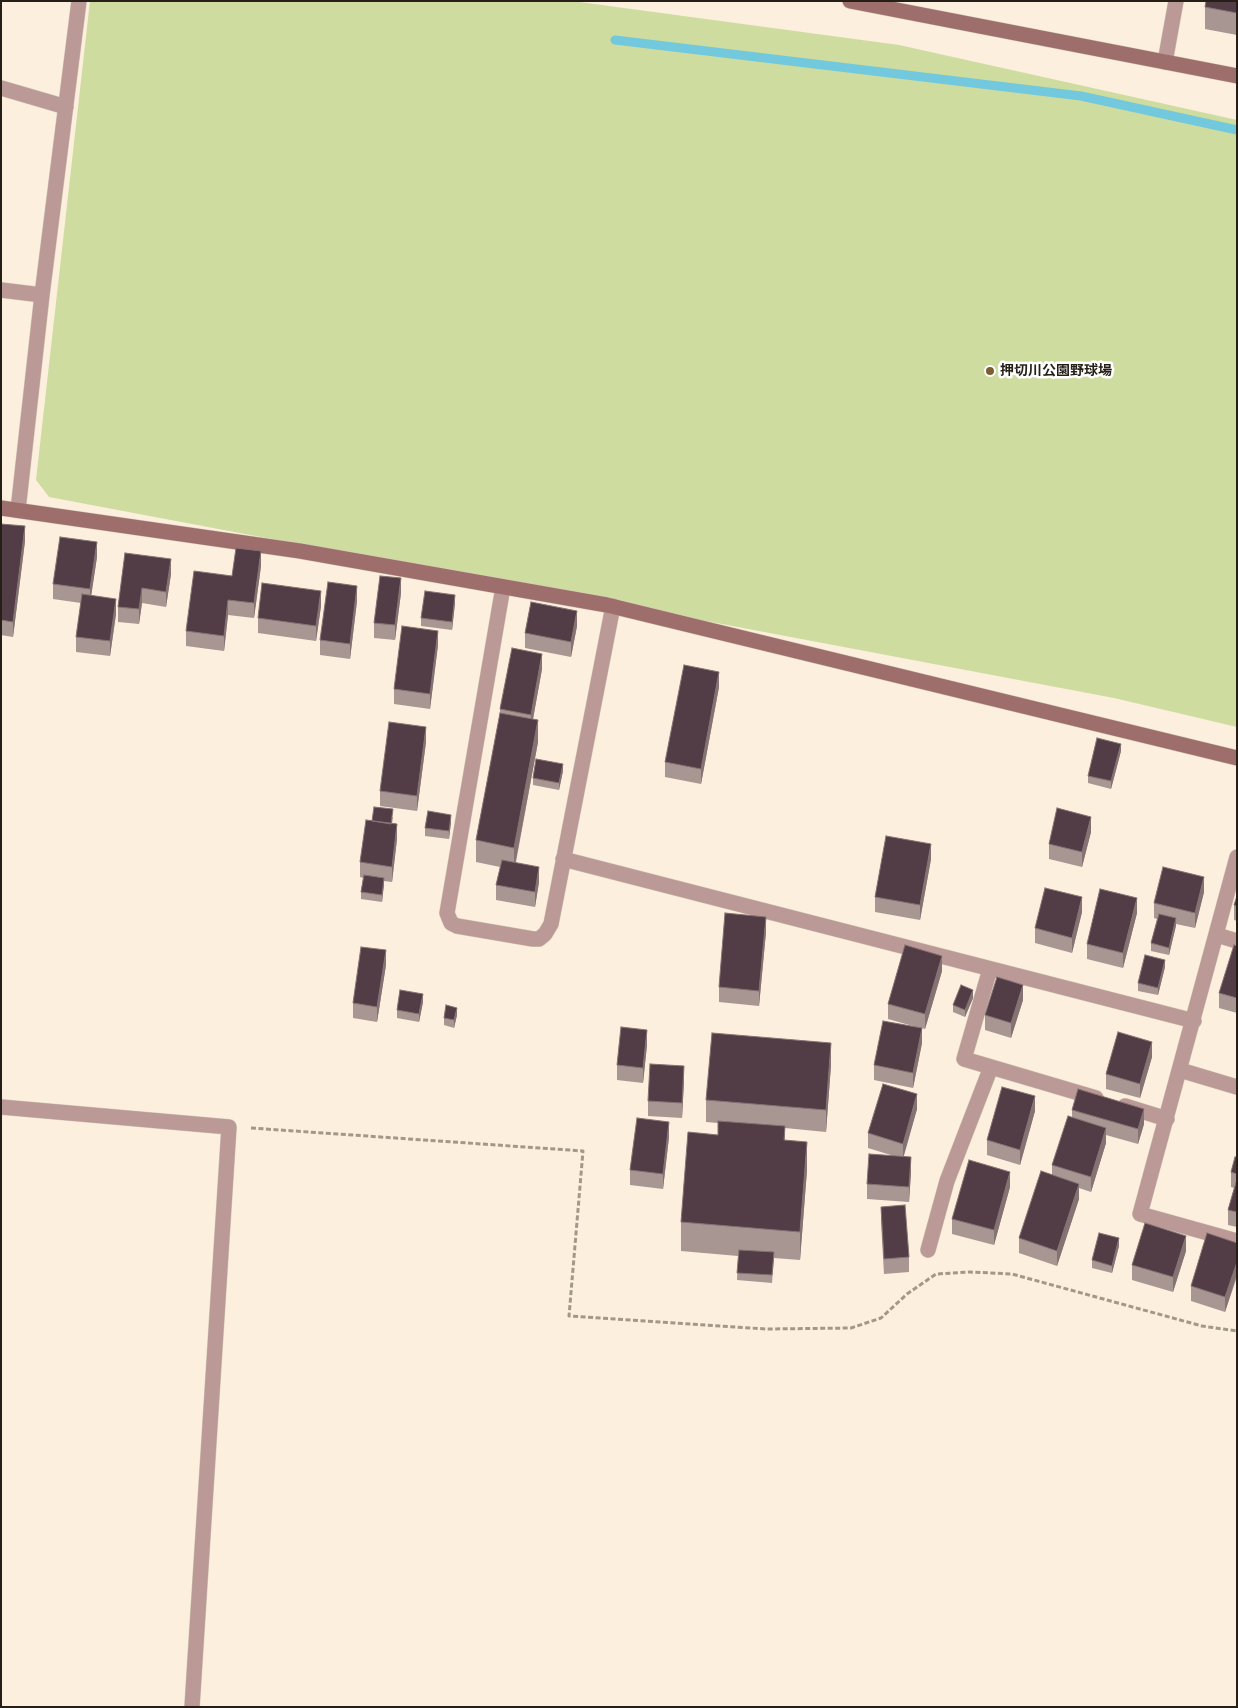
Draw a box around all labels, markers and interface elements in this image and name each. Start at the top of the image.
place label: 押切川公園野球場 [1000,363,1112,379]
marker: 押切川公園野球場 [984,365,996,377]

